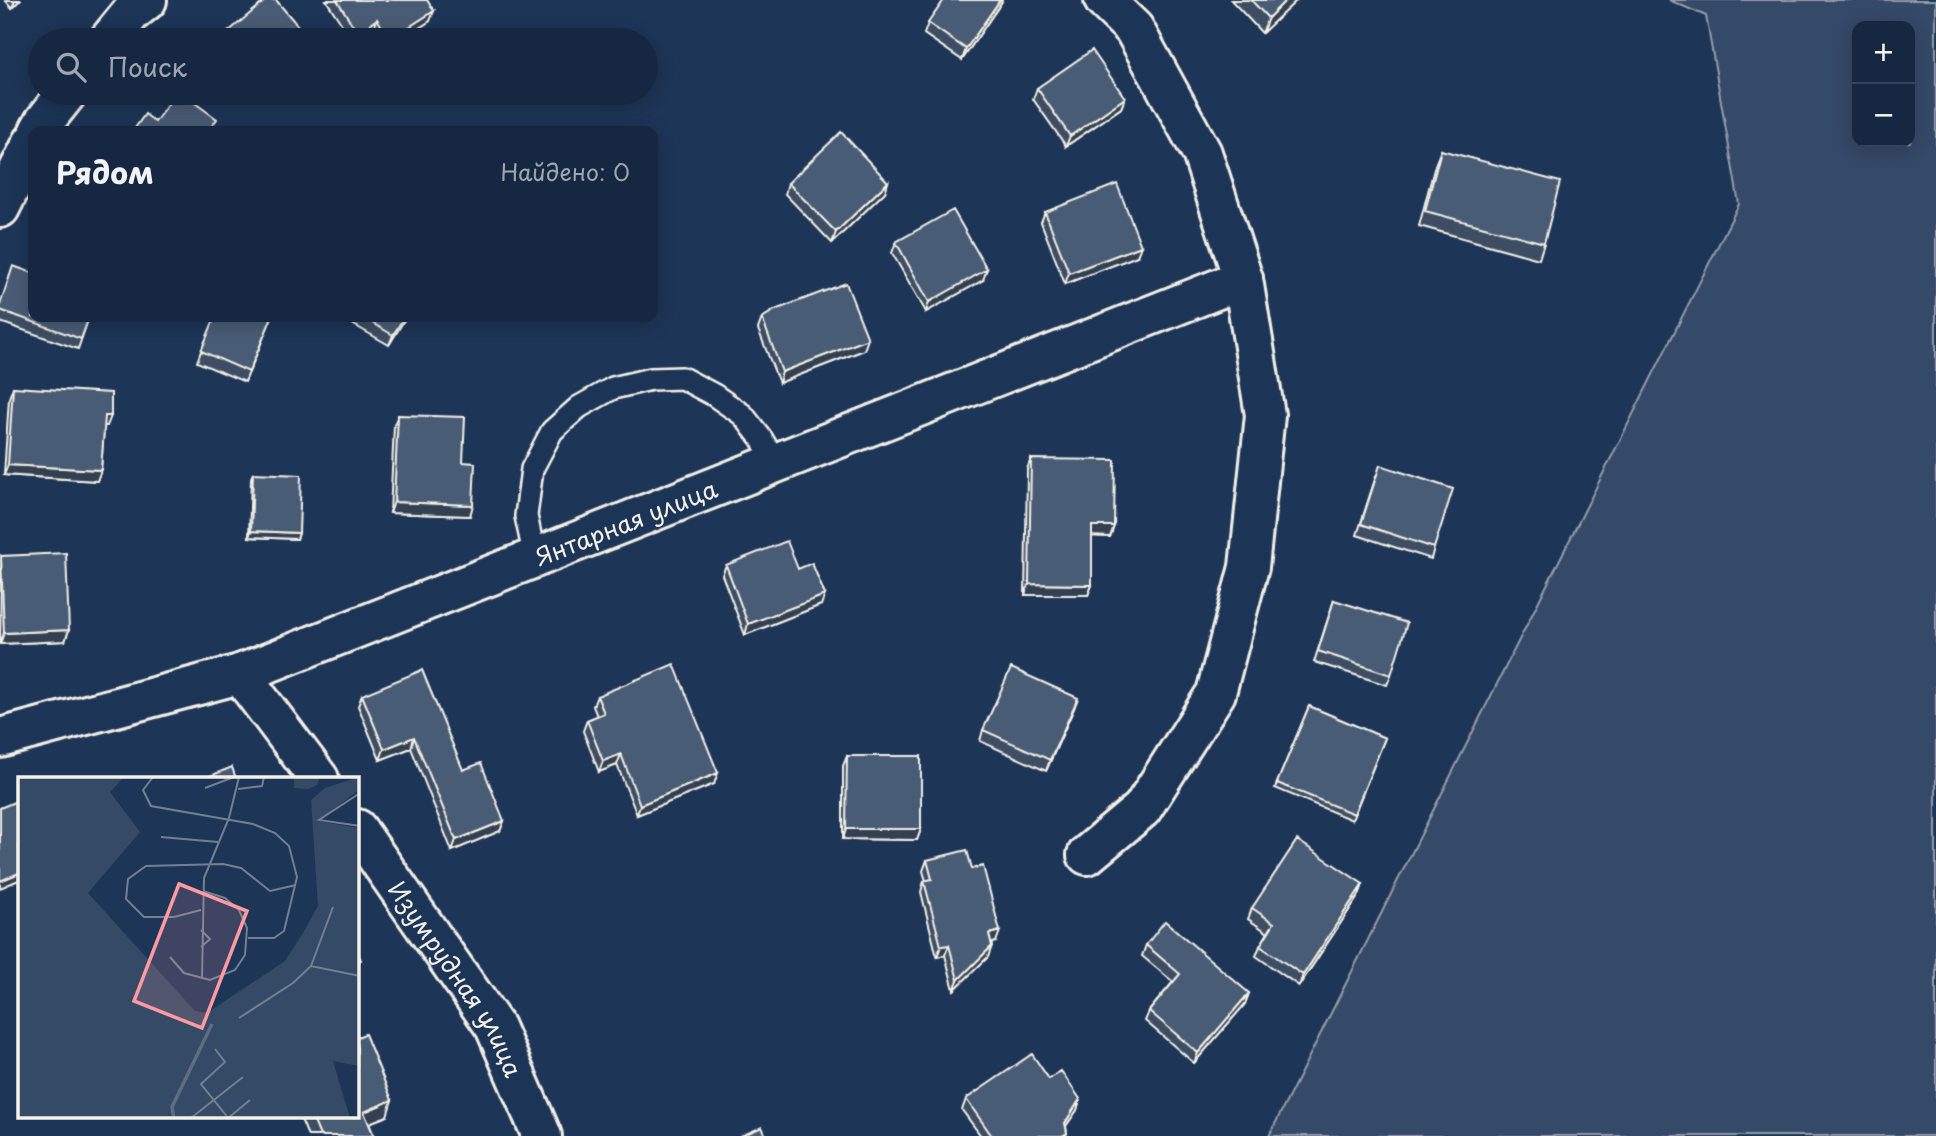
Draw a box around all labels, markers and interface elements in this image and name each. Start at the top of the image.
map controls [1852,21,1915,147]
button: + [1852,21,1915,84]
search box [28,28,658,105]
text: Поиск [108,47,187,86]
icon: search [52,48,90,86]
button: − [1852,84,1915,147]
text: Рядом [56,149,154,194]
text: Найдено: 0 [500,154,630,189]
street label: Янтарная улица [529,470,722,574]
inset map [18,777,359,1118]
street label: Изумрудная улица [380,873,532,1082]

